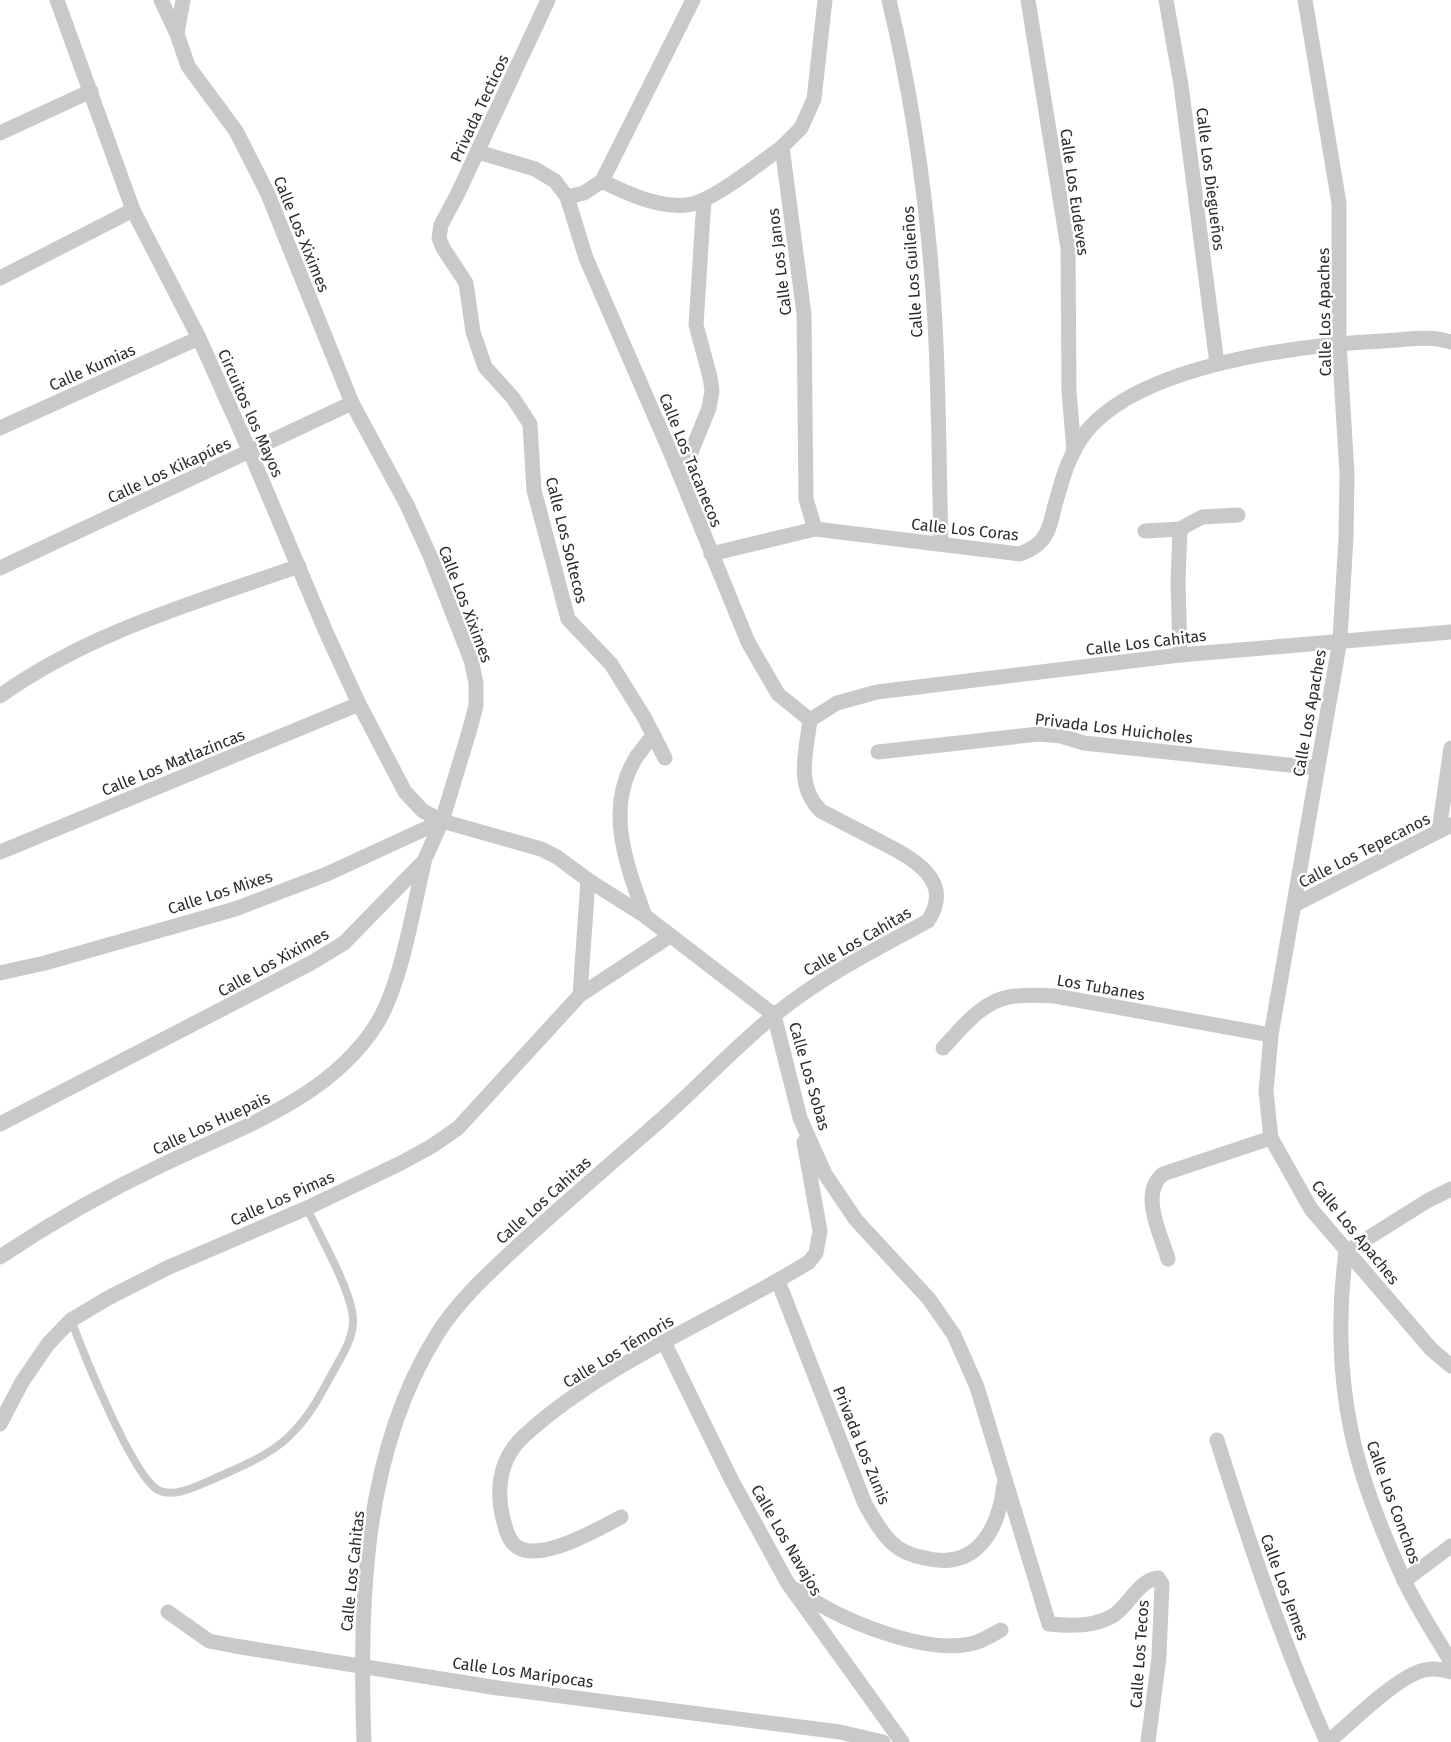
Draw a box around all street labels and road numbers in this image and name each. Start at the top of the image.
street label: Privada Tecticos [446,51,513,165]
street label: Calle Los Diegueños [1192,106,1229,252]
street label: Calle Los Eudeves [1056,127,1093,257]
street label: Calle Los Xiximes [270,173,333,295]
street label: Calle Los Guileños [898,206,927,338]
street label: Calle Los Janos [763,207,796,317]
street label: Calle Los Apaches [1314,248,1335,376]
street label: Calle Kumias [46,340,138,395]
street label: Circuitos los Mayos [214,346,287,480]
street label: Calle Los Tacanecos [655,390,726,530]
street label: Calle Los Kikapúes [105,434,234,507]
street label: Calle Los Soltecos [542,475,591,605]
street label: Calle Los Coras [910,514,1020,545]
street label: Calle Los Xiximes [435,543,497,665]
street label: Calle Los Cahitas [1085,626,1207,659]
street label: Calle Los Apaches [1289,648,1330,778]
street label: Privada Los Huicholes [1034,709,1194,748]
street label: Calle Los Matlazincas [99,725,248,800]
street label: Calle Los Tepecanos [1295,809,1433,892]
street label: Calle Los Mixes [165,867,275,918]
street label: Calle Los Cahitas [800,903,915,980]
street label: Calle Los Xiximes [215,924,332,1001]
street label: Los Tubanes [1055,970,1146,1005]
street label: Calle Los Sobas [785,1020,834,1132]
street label: Calle Los Huepais [150,1088,273,1159]
street label: Calle Los Cahitas [492,1153,595,1248]
street label: Calle Los Pimas [227,1167,337,1230]
street label: Calle Los Apaches [1308,1176,1403,1288]
street label: Calle Los Témoris [560,1311,677,1392]
street label: Privada Los Zunis [829,1383,894,1507]
street label: Calle Los Conchos [1362,1438,1425,1566]
street label: Calle Los Navajos [747,1481,826,1599]
street label: Calle Los Cahitas [337,1510,368,1632]
street label: Calle Los Jemes [1256,1531,1313,1643]
street label: Calle Los Tecos [1126,1599,1153,1709]
street label: Calle Los Maripocas [451,1653,595,1692]

